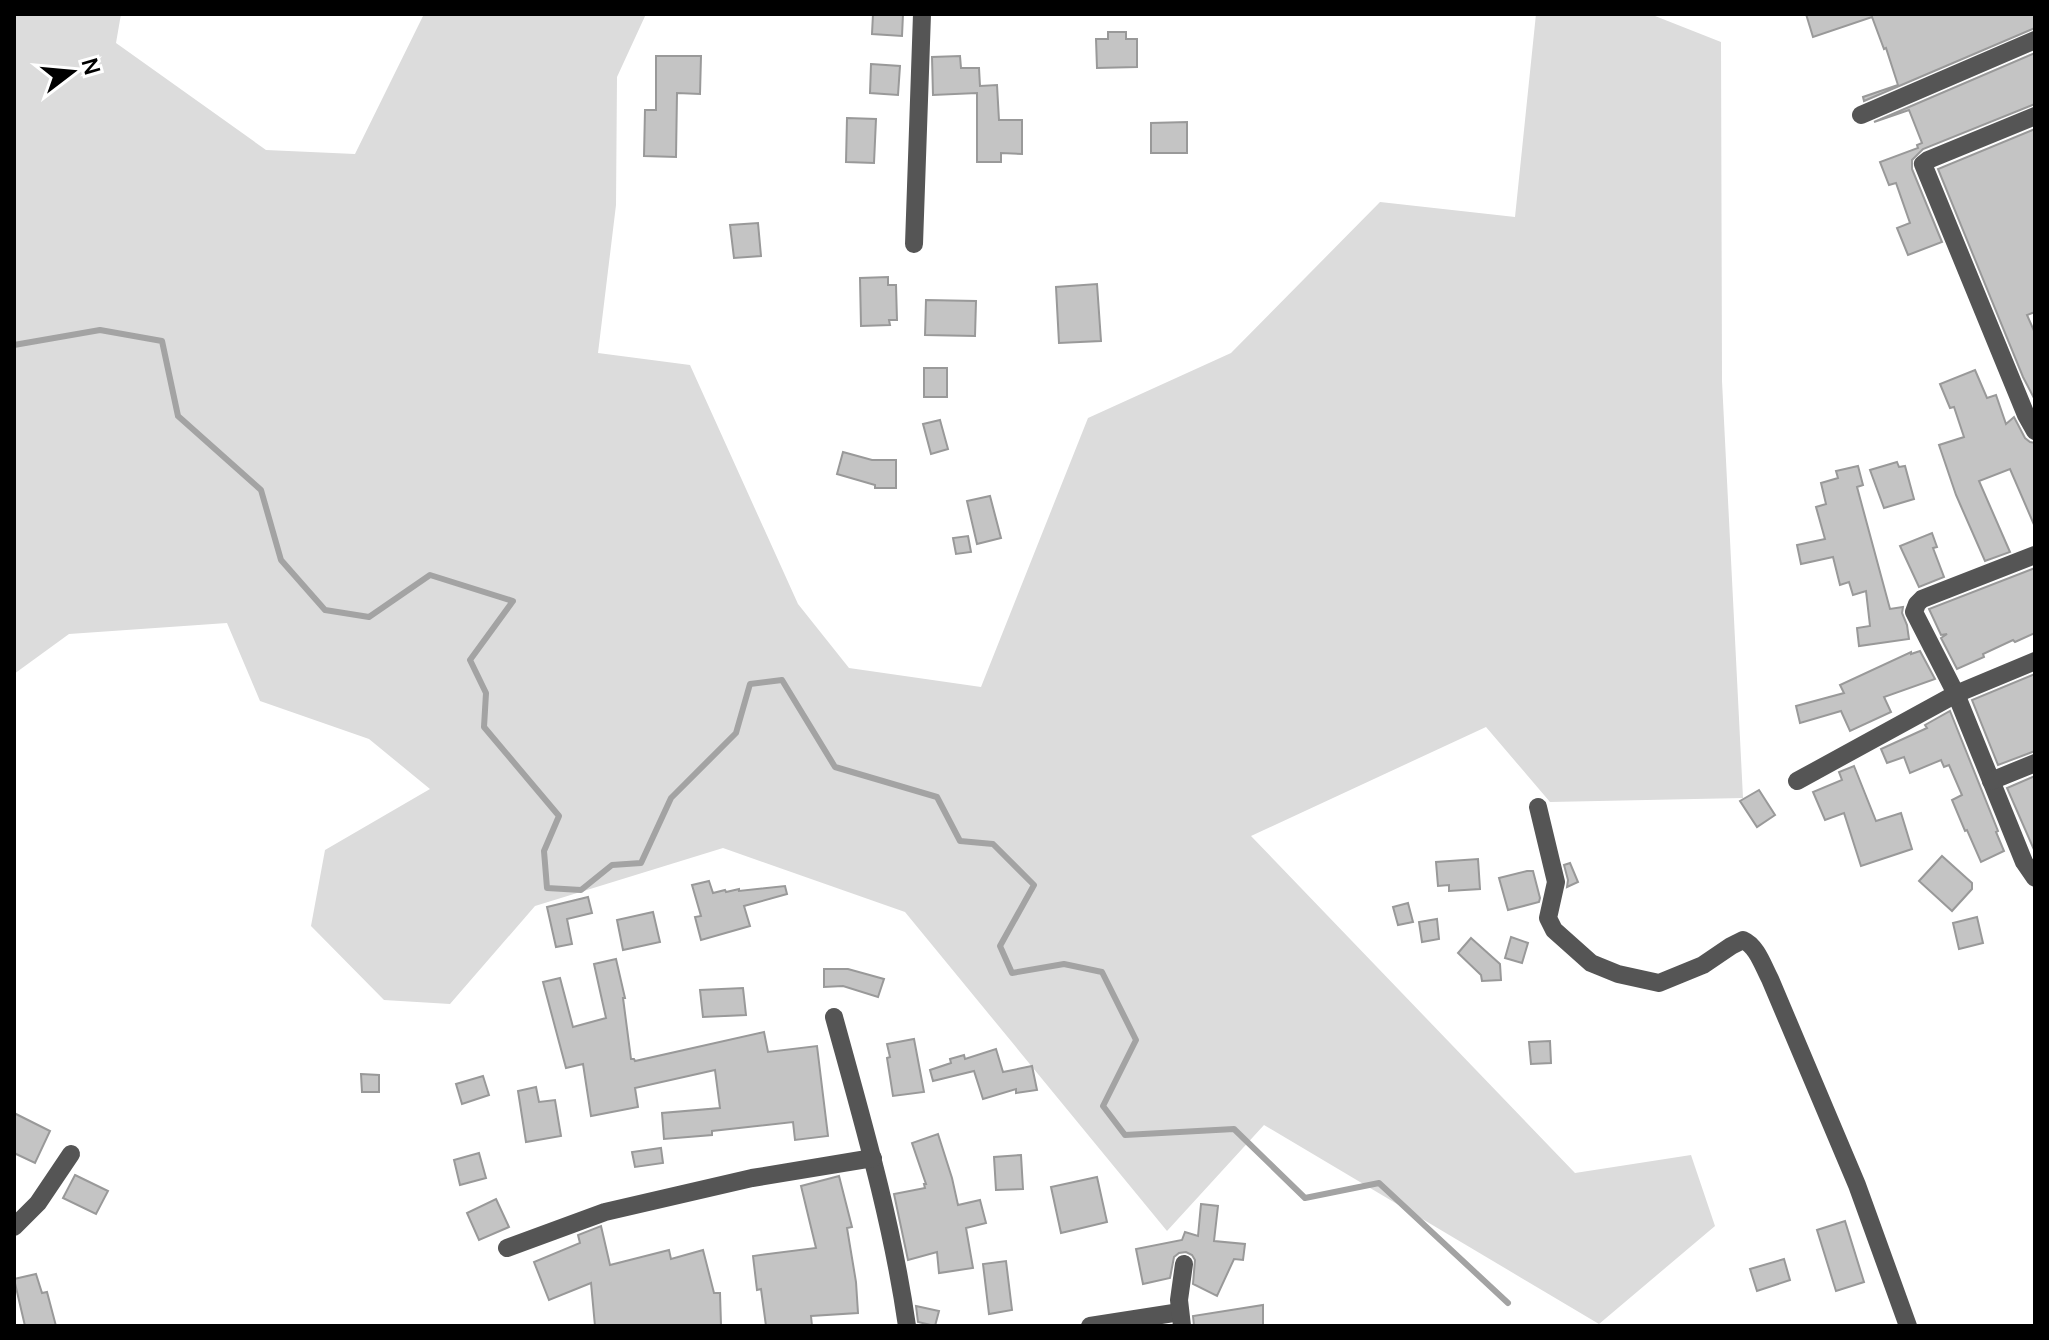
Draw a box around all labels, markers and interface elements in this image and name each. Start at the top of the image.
north arrow [32,32,112,112]
text: N [75,55,108,78]

